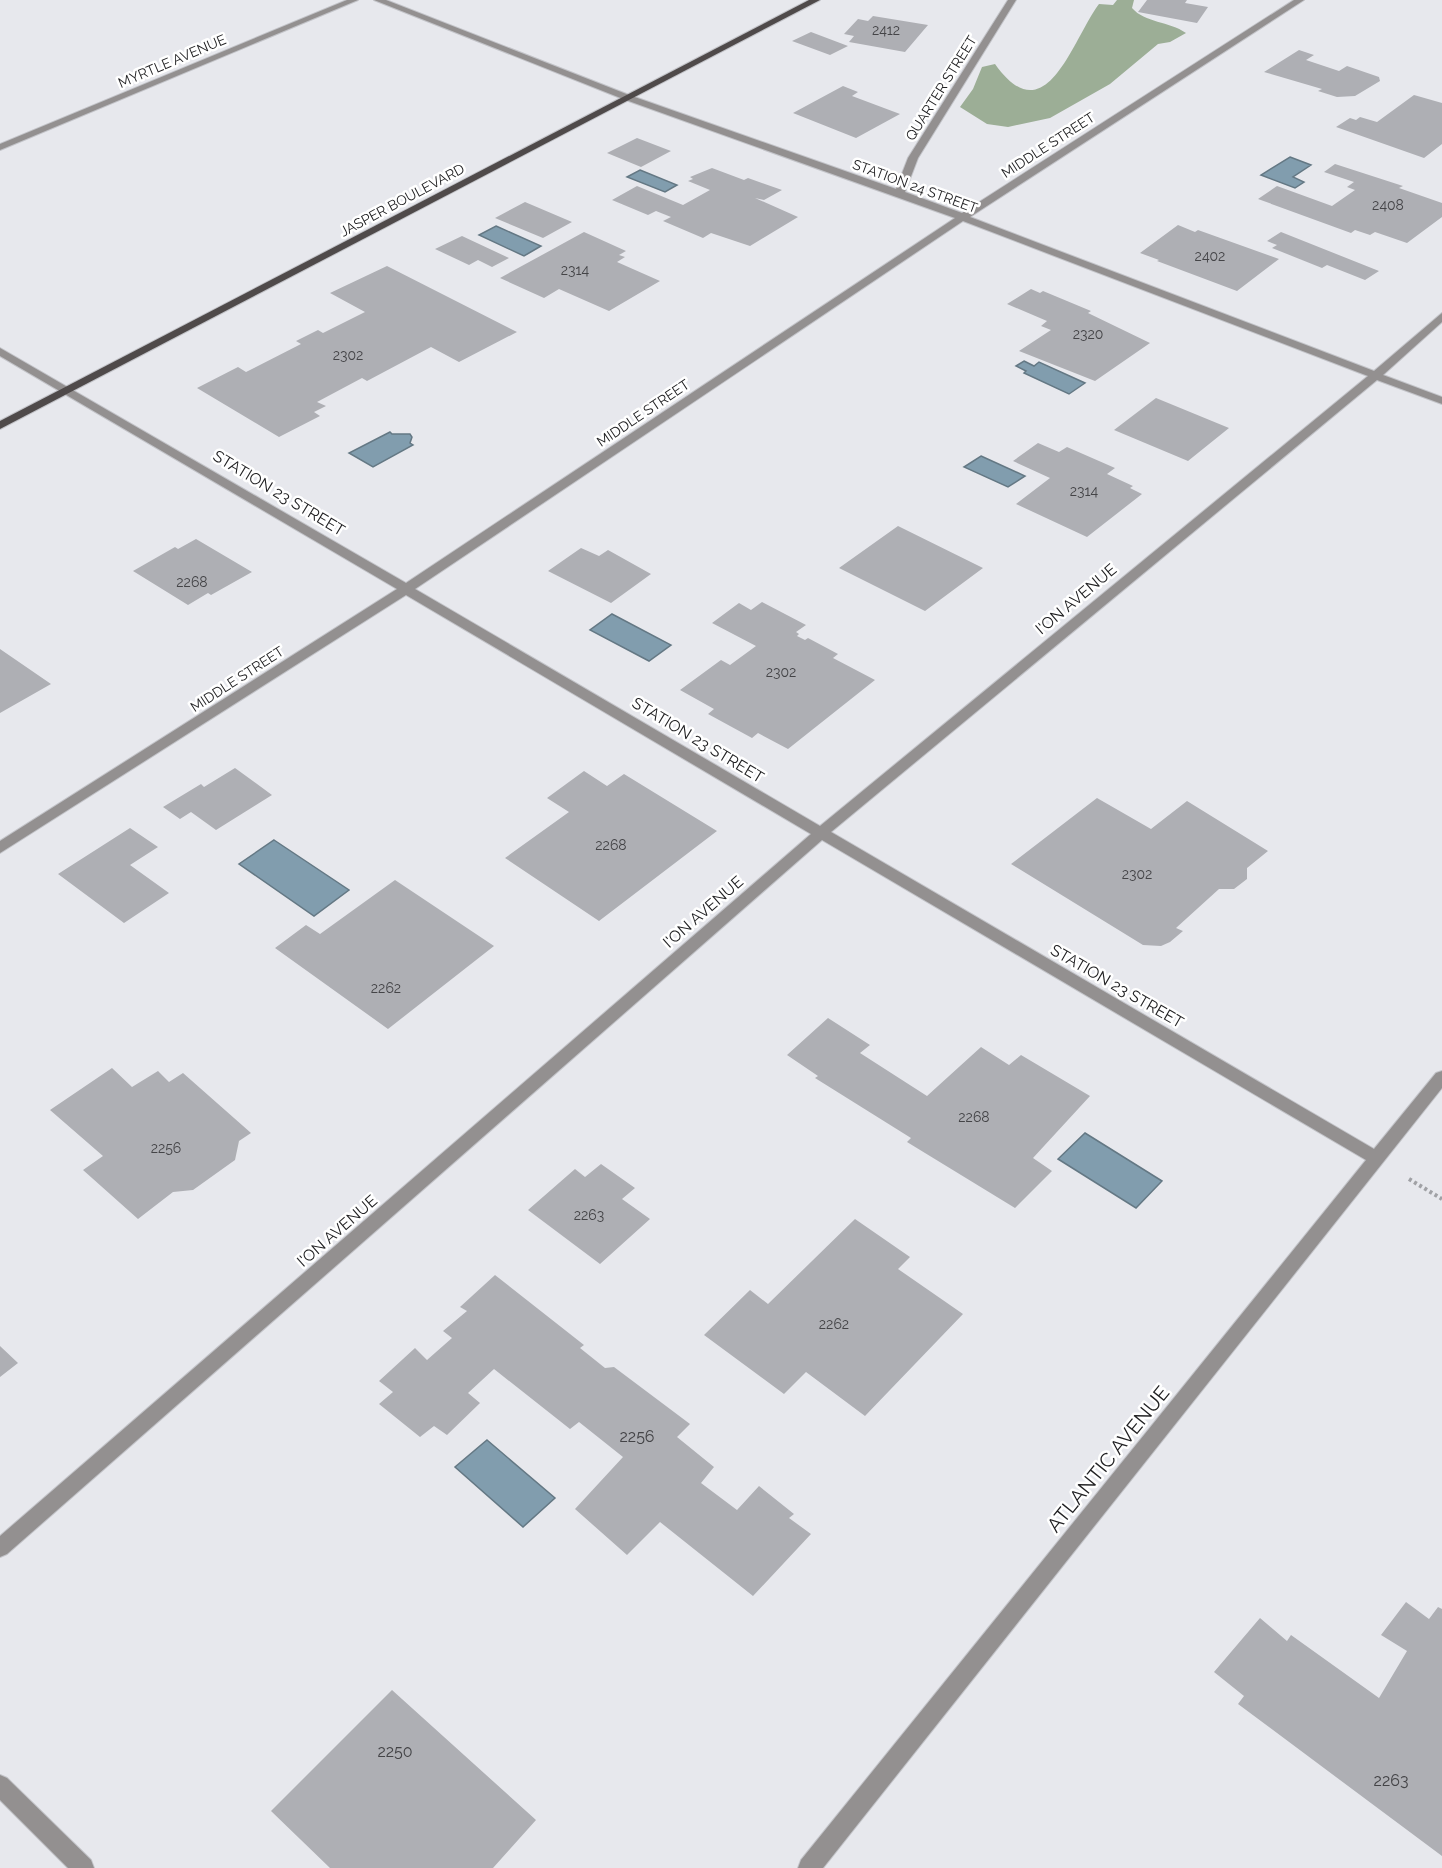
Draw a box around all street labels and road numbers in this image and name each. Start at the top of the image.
street label: MYRTLE AVENUE [116,31,228,91]
street label: QUARTER STREET [902,32,980,143]
street label: MIDDLE STREET [998,109,1098,181]
street label: STATION 24 STREET [850,156,980,216]
street label: JASPER BOULEVARD [337,160,467,240]
street label: MIDDLE STREET [594,376,693,450]
street label: STATION 23 STREET [210,446,349,540]
street label: I'ON AVENUE [1032,560,1120,638]
street label: MIDDLE STREET [187,643,287,715]
street label: STATION 23 STREET [629,693,768,787]
street label: I'ON AVENUE [659,872,747,952]
street label: STATION 23 STREET [1047,940,1187,1032]
street label: I'ON AVENUE [293,1191,381,1271]
street label: ATLANTIC AVENUE [1042,1381,1174,1537]

